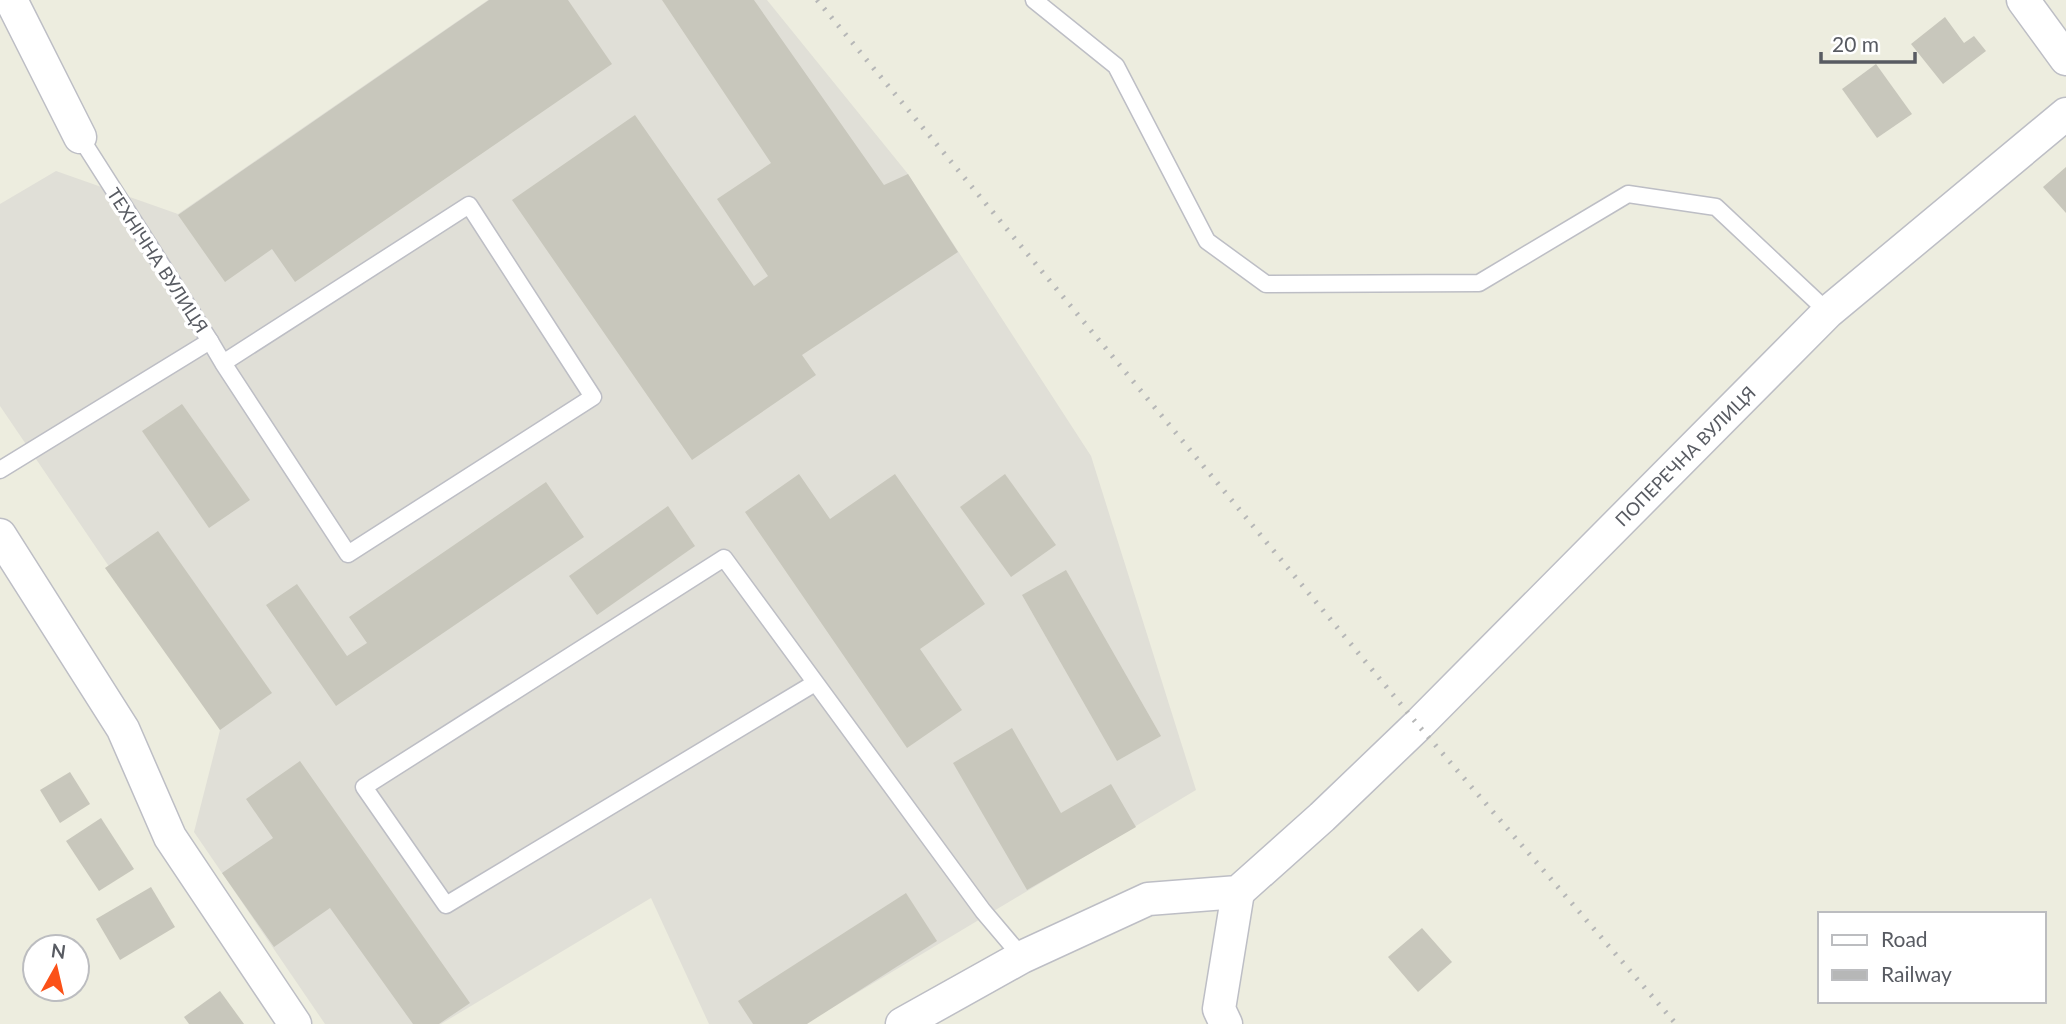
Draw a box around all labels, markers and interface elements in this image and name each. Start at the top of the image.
scale bar [1821,21,1916,65]
text: 20 m [1832,31,1879,56]
street label: ТЕХНІЧНА ВУЛИЦЯ [103,183,213,337]
street label: ПОПЕРЕЧНА ВУЛИЦЯ [1610,381,1760,531]
legend [1818,912,2045,1003]
text: Road [1881,926,1928,951]
north arrow [21,933,91,1003]
text: N [50,938,67,963]
text: Railway [1881,961,1952,986]

